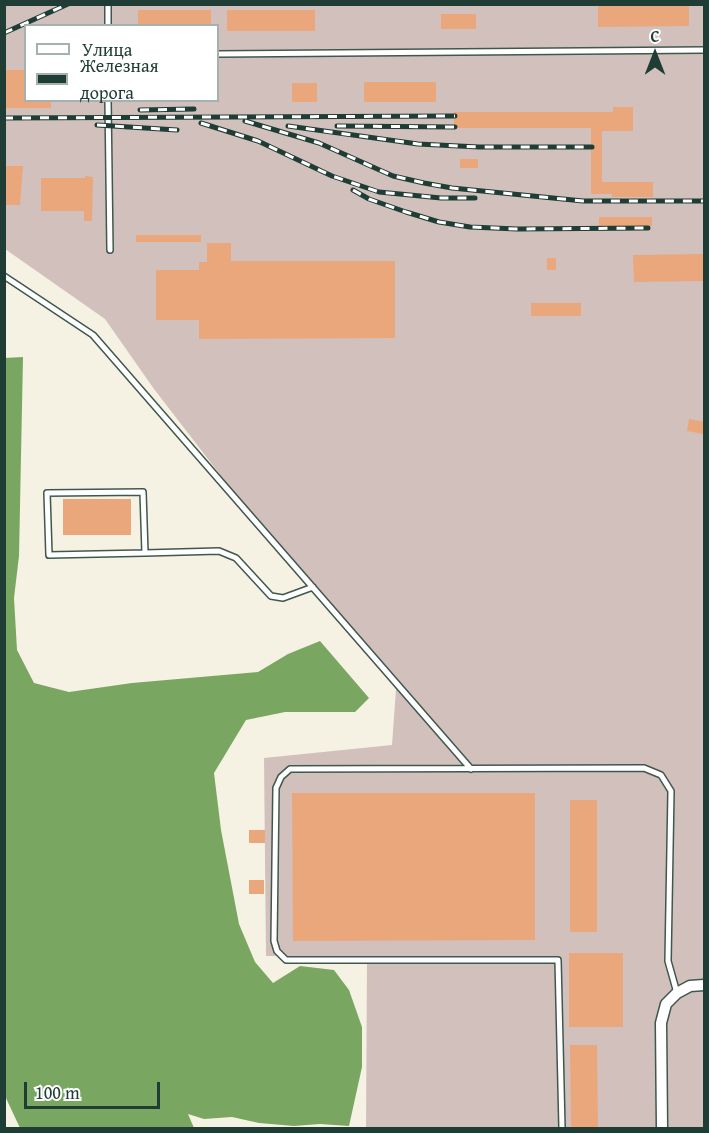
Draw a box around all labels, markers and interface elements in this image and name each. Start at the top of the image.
legend [24,24,219,102]
north arrow [625,24,685,84]
text: С [650,24,660,48]
text: Улица [82,36,132,63]
text: Железная дорога [80,52,159,106]
scale bar [27,1070,164,1108]
text: 100 m [35,1079,80,1106]

